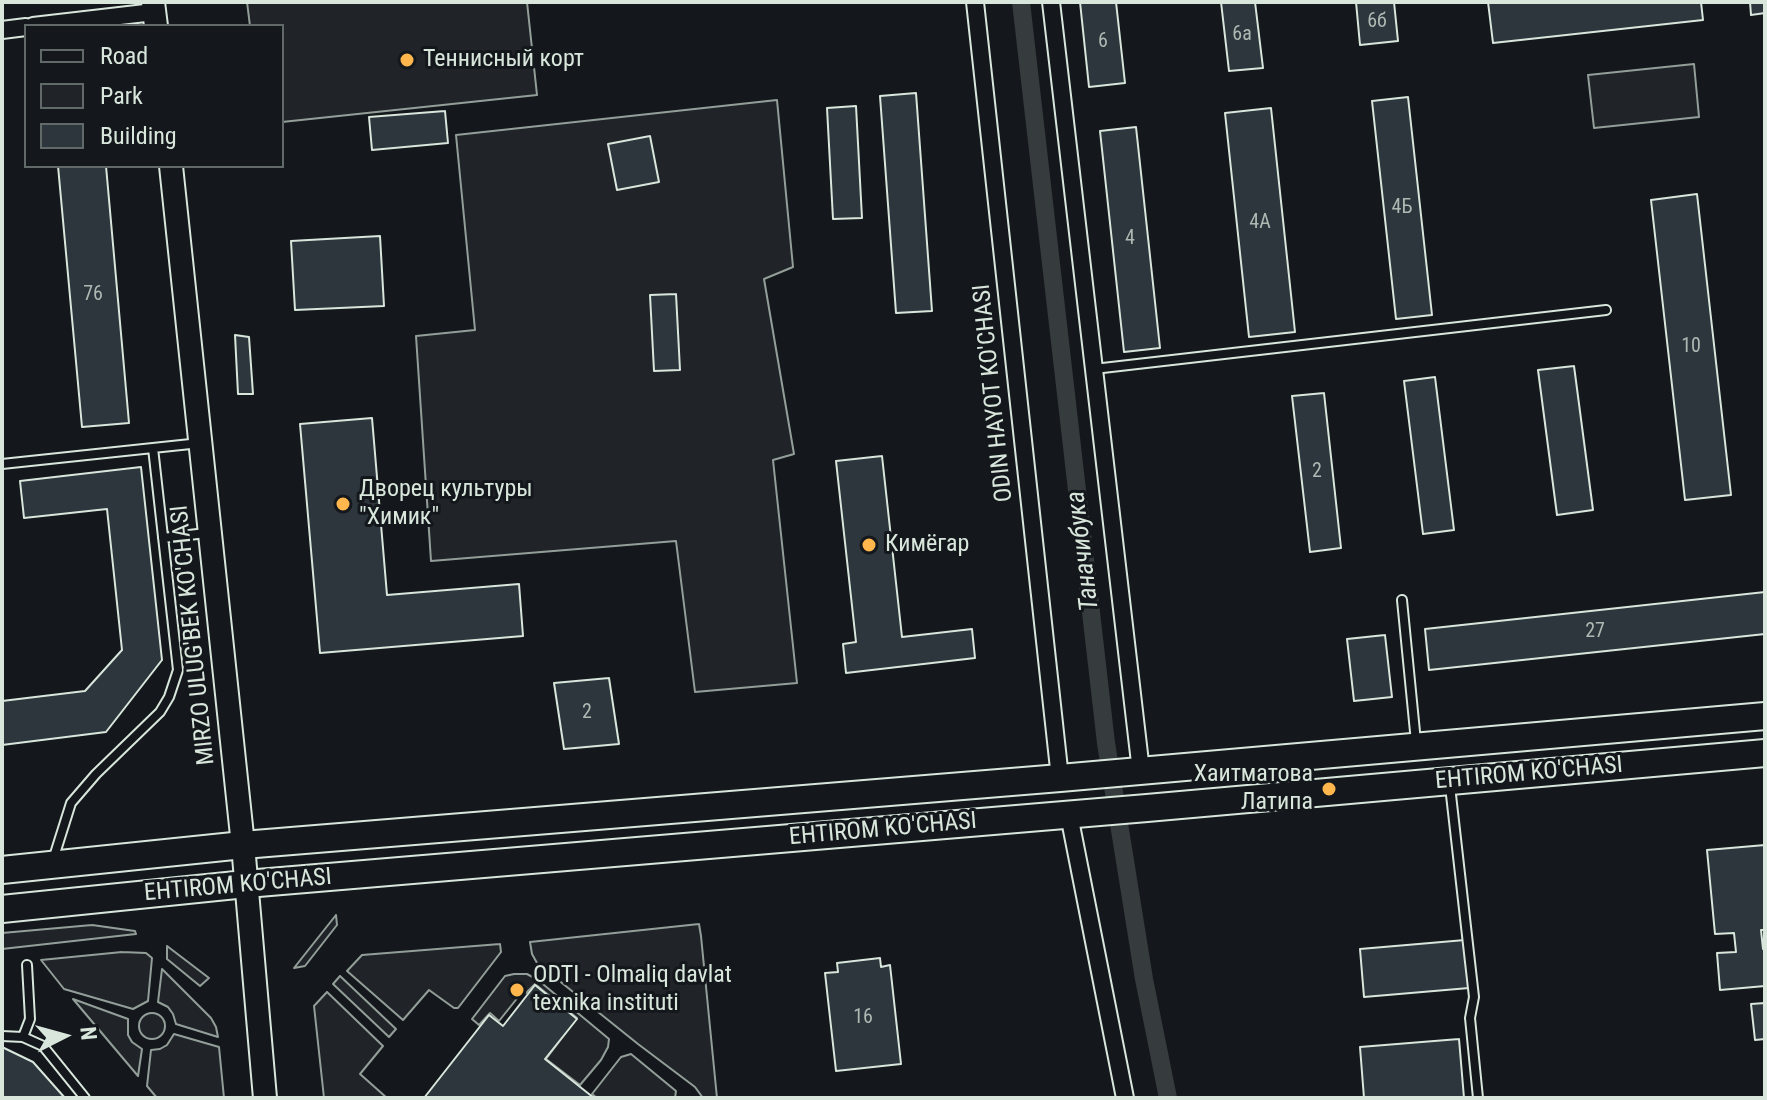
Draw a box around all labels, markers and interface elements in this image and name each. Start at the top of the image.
house number: 6б [1367,10,1387,34]
house number: 6а [1232,23,1252,47]
legend [24,24,284,168]
house number: 6 [1098,30,1108,54]
text: Road [100,42,148,70]
place label: Теннисный корт [423,46,584,74]
marker: Теннисный корт [398,51,416,69]
text: Park [100,82,143,110]
text: Building [100,122,177,150]
house number: 4Б [1392,196,1412,220]
house number: 4А [1249,211,1271,235]
house number: 4 [1125,227,1135,251]
house number: 76 [83,283,103,307]
street label: ODIN HAYOT KO'CHASI [968,283,1020,503]
house number: 10 [1681,335,1701,359]
house number: 2 [1312,460,1322,484]
place label: Дворец культуры "Химик" [359,476,533,532]
water label: Таначибука [1061,489,1107,613]
marker: Дворец культуры "Химик" [334,495,352,513]
street label: MIRZO ULUG'BEK KO'CHASI [166,504,222,766]
place label: Кимёгар [885,531,969,559]
marker: Кимёгар [860,536,878,554]
house number: 27 [1585,620,1605,644]
house number: 2 [582,701,592,725]
street label: EHTIROM KO'CHASI [1434,751,1624,797]
place label: Хаитматова Латипа [1194,761,1313,817]
marker: Хаитматова Латипа [1320,780,1338,798]
street label: EHTIROM KO'CHASI [788,807,978,853]
street label: EHTIROM KO'CHASI [143,863,333,909]
place label: ODTI - Olmaliq davlat texnika instituti [533,962,732,1018]
marker: ODTI - Olmaliq davlat texnika instituti [508,981,526,999]
north arrow [24,996,104,1076]
house number: 16 [853,1006,873,1030]
text: N [75,1025,102,1041]

